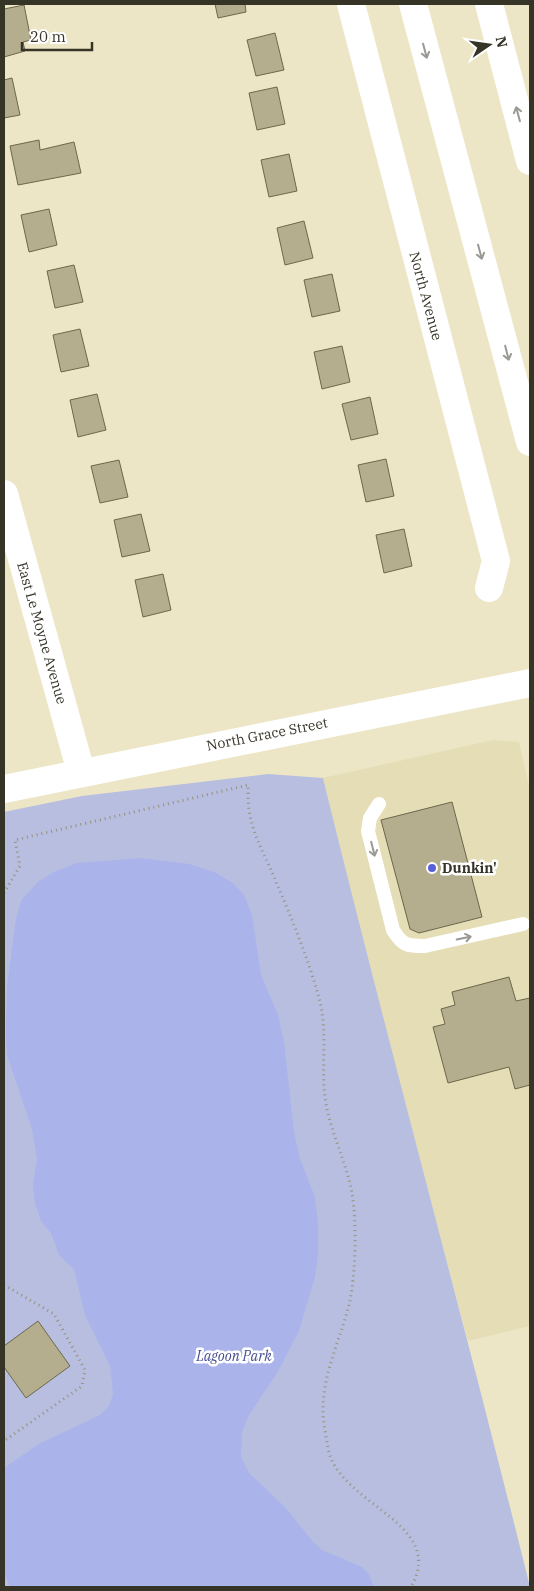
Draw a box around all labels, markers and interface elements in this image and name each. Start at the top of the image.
scale bar [22,20,92,52]
north arrow [464,20,514,70]
text: 20 m [30,27,66,46]
text: N [492,35,512,49]
one-way arrow [421,42,431,58]
one-way arrow [513,107,522,123]
one-way arrow [476,243,486,259]
street label: North Avenue [406,250,446,342]
one-way arrow [503,344,512,360]
street label: East Le Moyne Avenue [13,560,71,706]
street label: North Grace Street [205,713,329,755]
one-way arrow [368,841,378,857]
place label: Dunkin' [442,859,497,877]
marker: Dunkin' [426,862,438,874]
one-way arrow [455,933,471,942]
park label: Lagoon Park [195,1347,272,1365]

